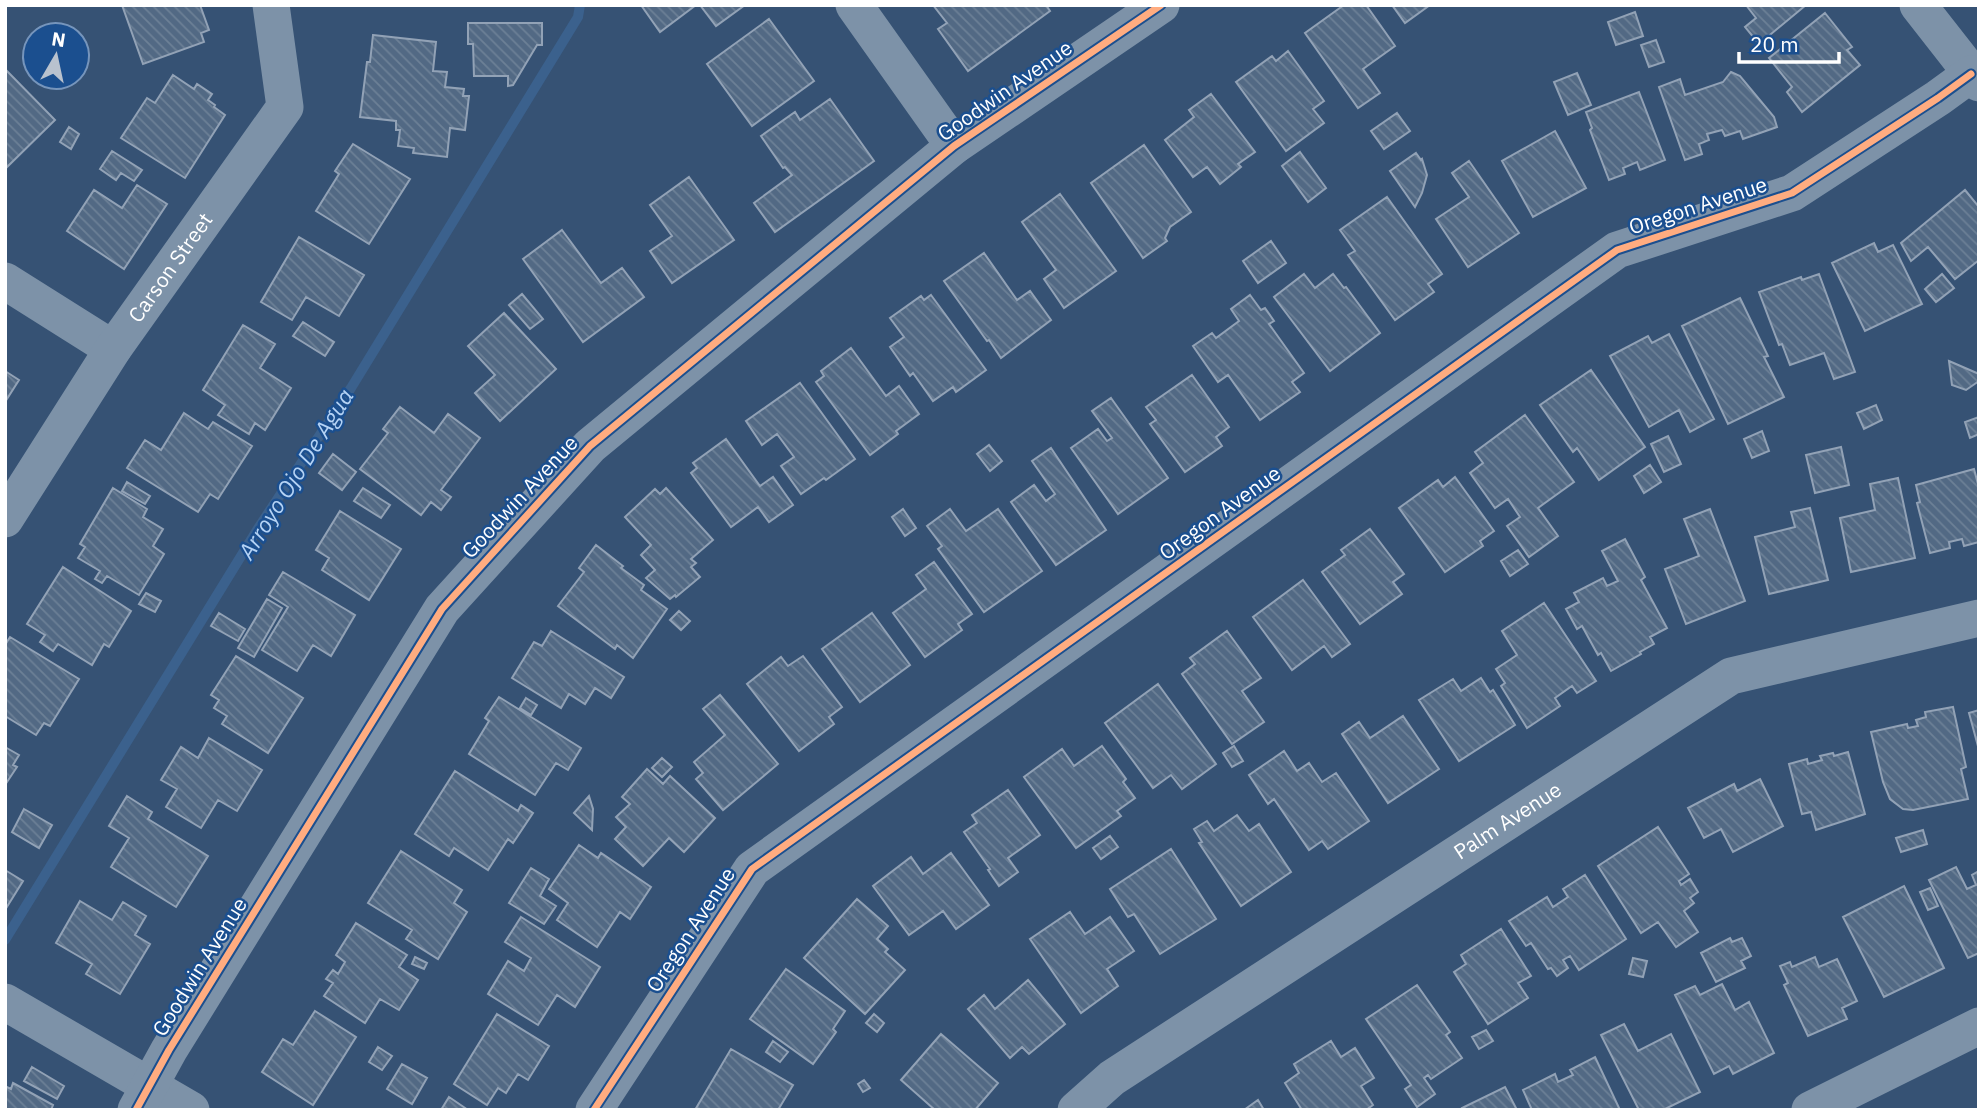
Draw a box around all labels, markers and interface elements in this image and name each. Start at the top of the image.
north arrow [21,21,91,91]
scale bar [1739,21,1839,65]
text: N [50,26,67,52]
text: 20 m [1750,30,1799,58]
street label: Goodwin Avenue [931,33,1077,147]
street label: Oregon Avenue [1625,170,1770,241]
street label: Carson Street [121,207,219,328]
water label: Arroyo Ojo De Agua [230,382,360,565]
street label: Goodwin Avenue [455,429,584,564]
street label: Oregon Avenue [1153,459,1286,566]
street label: Palm Avenue [1448,775,1566,865]
street label: Oregon Avenue [639,862,741,997]
street label: Goodwin Avenue [145,892,253,1041]

